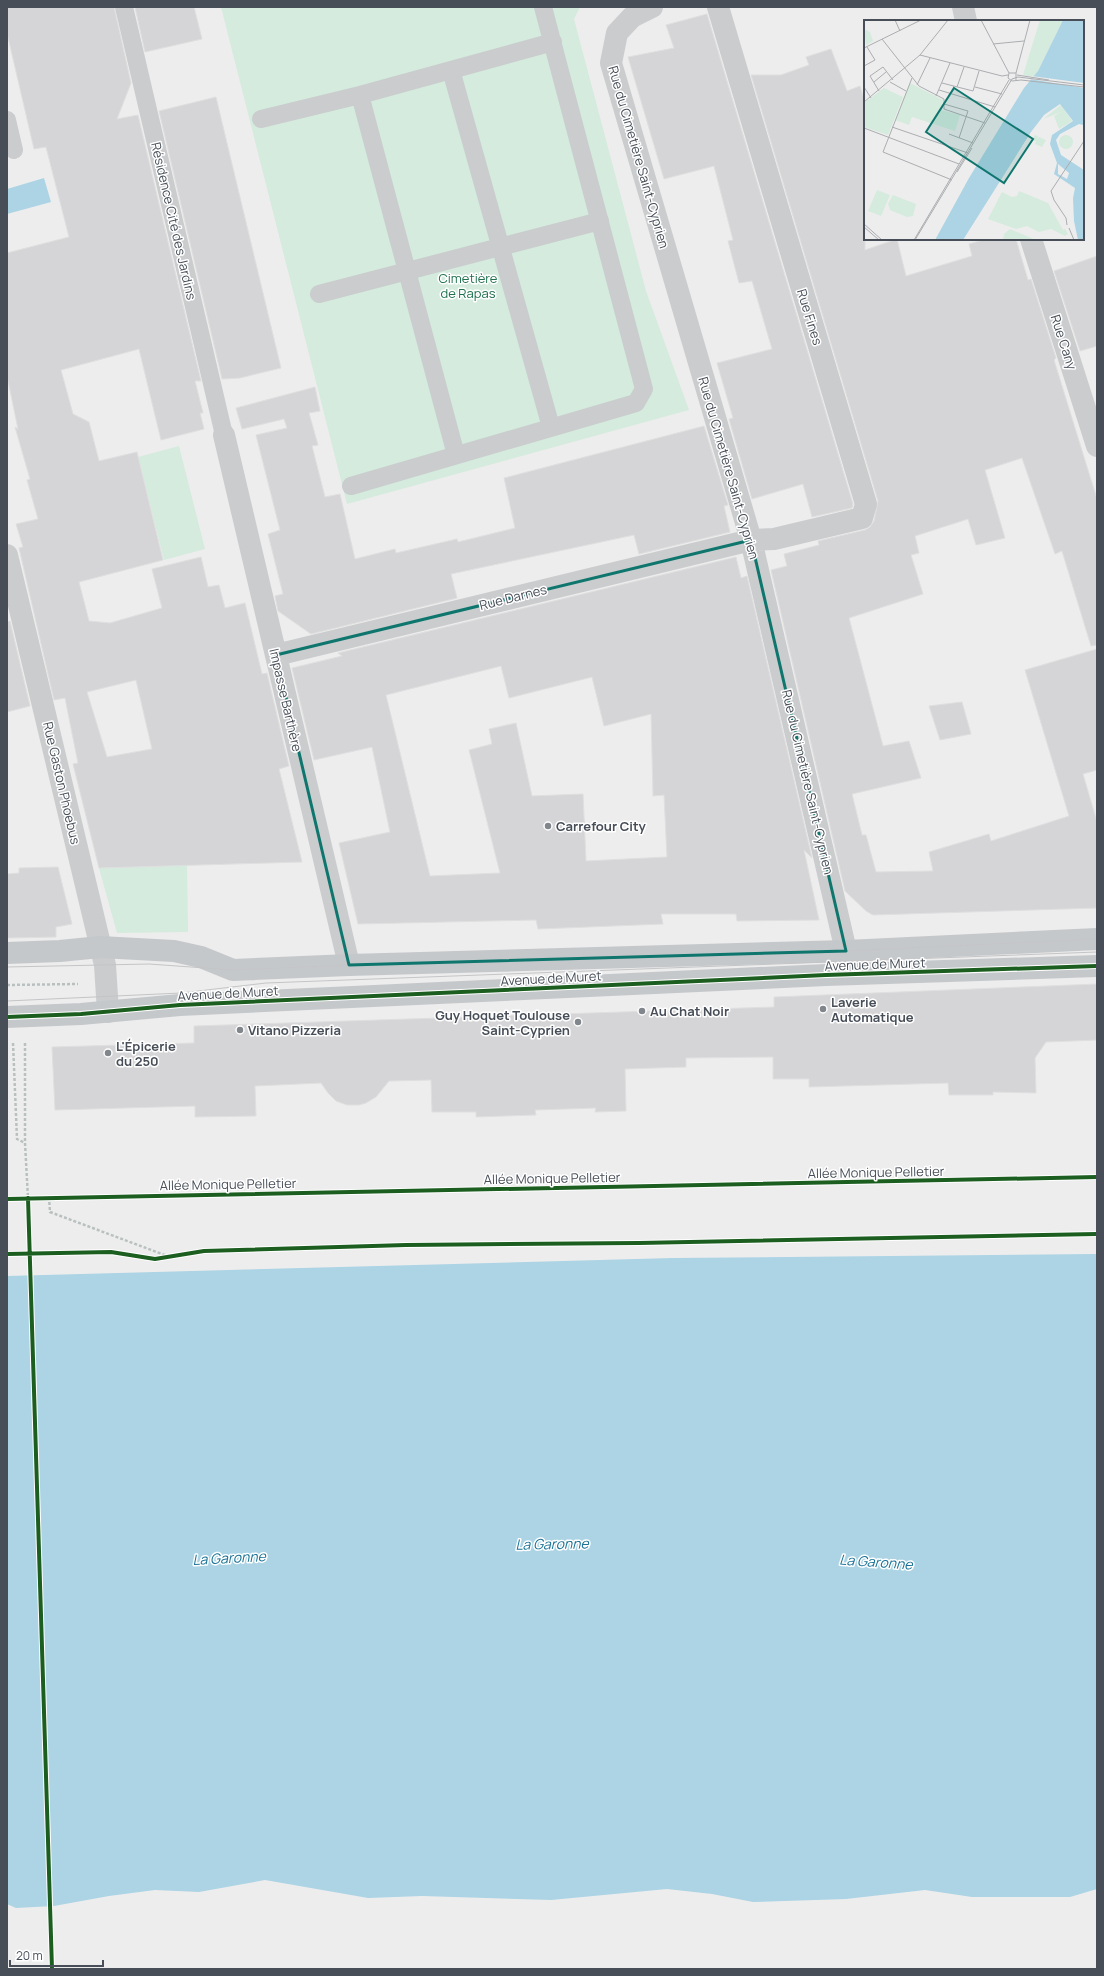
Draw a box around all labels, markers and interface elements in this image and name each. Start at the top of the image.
inset map [864,20,1084,240]
street label: Rue du Cimetière Saint-Cyprien [604,64,674,250]
street label: Résidence Cité des Jardins [147,140,201,302]
park label: Cimetière de Rapas [439,269,498,302]
street label: Rue Fines [793,287,827,347]
street label: Rue Cany [1047,312,1081,372]
street label: Rue du Cimetière Saint-Cyprien [694,375,764,561]
street label: Rue Darnes [477,580,549,614]
street label: Impasse Barthère [265,647,307,754]
street label: Rue du Cimetière Saint-Cyprien [778,688,838,876]
street label: Rue Gaston Phoebus [39,720,85,846]
place label: Carrefour City [556,817,646,835]
marker: Carrefour City [543,821,553,831]
street label: Avenue de Muret [824,953,926,975]
street label: Avenue de Muret [500,966,602,990]
street label: Avenue de Muret [177,981,279,1005]
place label: Laverie Automatique [831,993,914,1026]
place label: Au Chat Noir [650,1002,729,1020]
marker: Laverie Automatique [818,1004,828,1014]
place label: Guy Hoquet Toulouse Saint-Cyprien [435,1006,570,1039]
marker: Au Chat Noir [637,1006,647,1016]
marker: Guy Hoquet Toulouse Saint-Cyprien [573,1017,583,1027]
place label: Vitano Pizzeria [248,1021,341,1039]
marker: Vitano Pizzeria [235,1025,245,1035]
place label: L'Épicerie du 250 [116,1037,176,1070]
marker: L'Épicerie du 250 [103,1048,113,1058]
street label: Allée Monique Pelletier [807,1162,945,1182]
street label: Allée Monique Pelletier [483,1168,621,1188]
street label: Allée Monique Pelletier [159,1174,297,1194]
water label: La Garonne [515,1533,590,1554]
water label: La Garonne [192,1546,267,1569]
water label: La Garonne [839,1549,914,1574]
scale bar [10,1942,103,1968]
text: 20 m [16,1947,43,1964]

